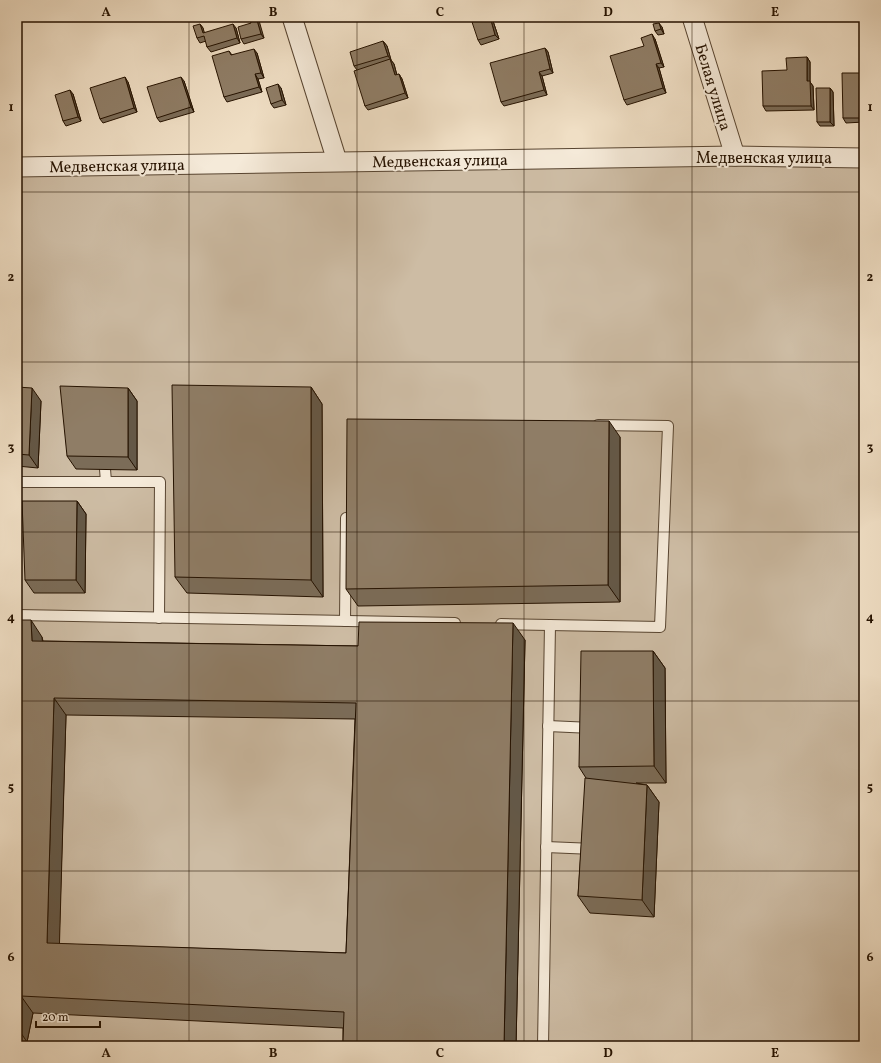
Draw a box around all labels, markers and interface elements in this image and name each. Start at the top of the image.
text: A [101,4,111,22]
text: B [269,4,278,22]
text: C [436,4,444,22]
text: D [603,4,613,22]
text: E [771,4,779,22]
street label: Белая улица [688,41,736,134]
text: 1 [8,99,14,117]
text: 1 [867,99,873,117]
street label: Медвенская улица [696,148,832,170]
street label: Медвенская улица [372,150,508,174]
street label: Медвенская улица [49,155,185,179]
text: 2 [8,269,15,287]
text: 2 [867,269,874,287]
text: 3 [8,439,15,457]
text: 3 [867,439,874,457]
text: 4 [7,609,15,627]
text: 4 [866,609,874,627]
text: 5 [8,779,14,797]
text: 5 [867,779,873,797]
text: 6 [7,949,15,967]
text: 6 [866,949,874,967]
scale bar [36,1003,100,1029]
text: 20 m [42,1010,69,1026]
text: A [101,1045,111,1063]
text: B [269,1045,278,1063]
text: C [436,1045,444,1063]
text: D [603,1045,613,1063]
text: E [771,1045,779,1063]

